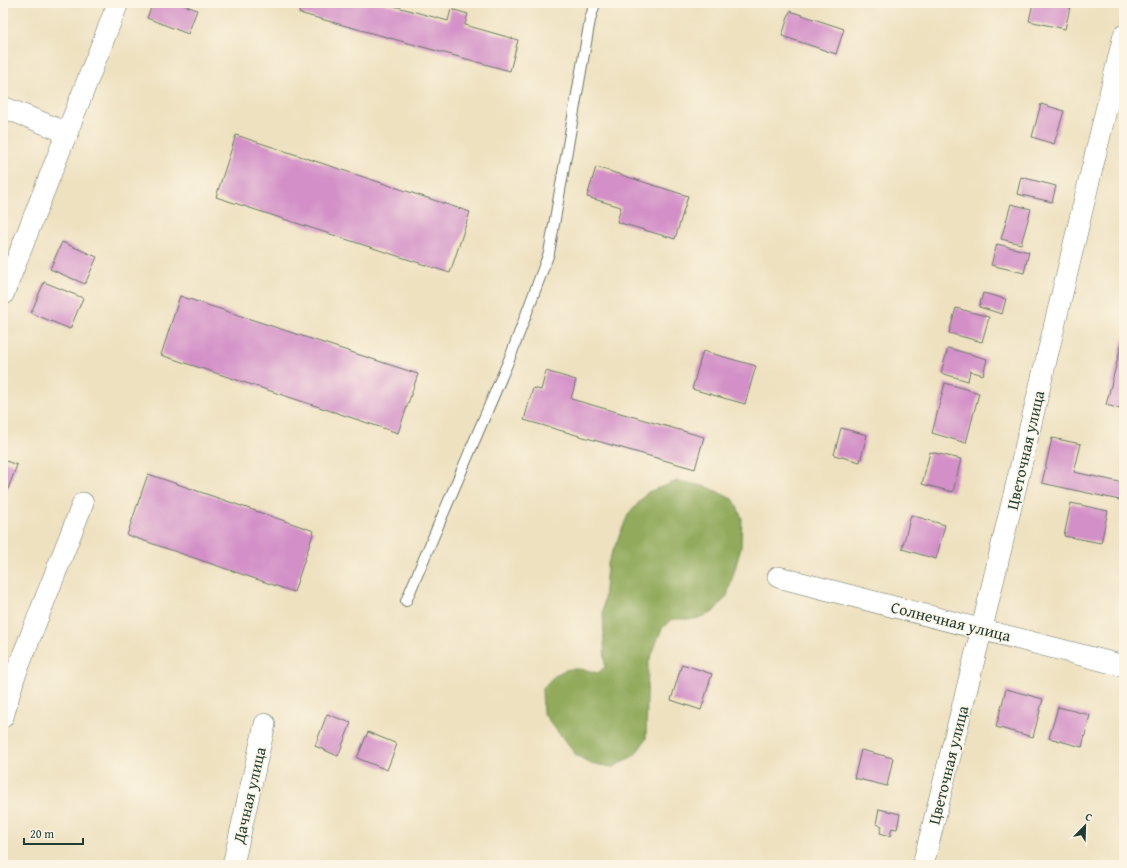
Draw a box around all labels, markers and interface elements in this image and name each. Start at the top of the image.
street label: Цветочная улица [1000,388,1050,512]
street label: Солнечная улица [889,595,1014,648]
street label: Цветочная улица [922,703,974,827]
street label: Дачная улица [226,744,272,846]
north arrow [1065,806,1105,846]
text: С [1083,808,1095,825]
scale bar [24,820,83,846]
text: 20 m [30,825,54,842]

